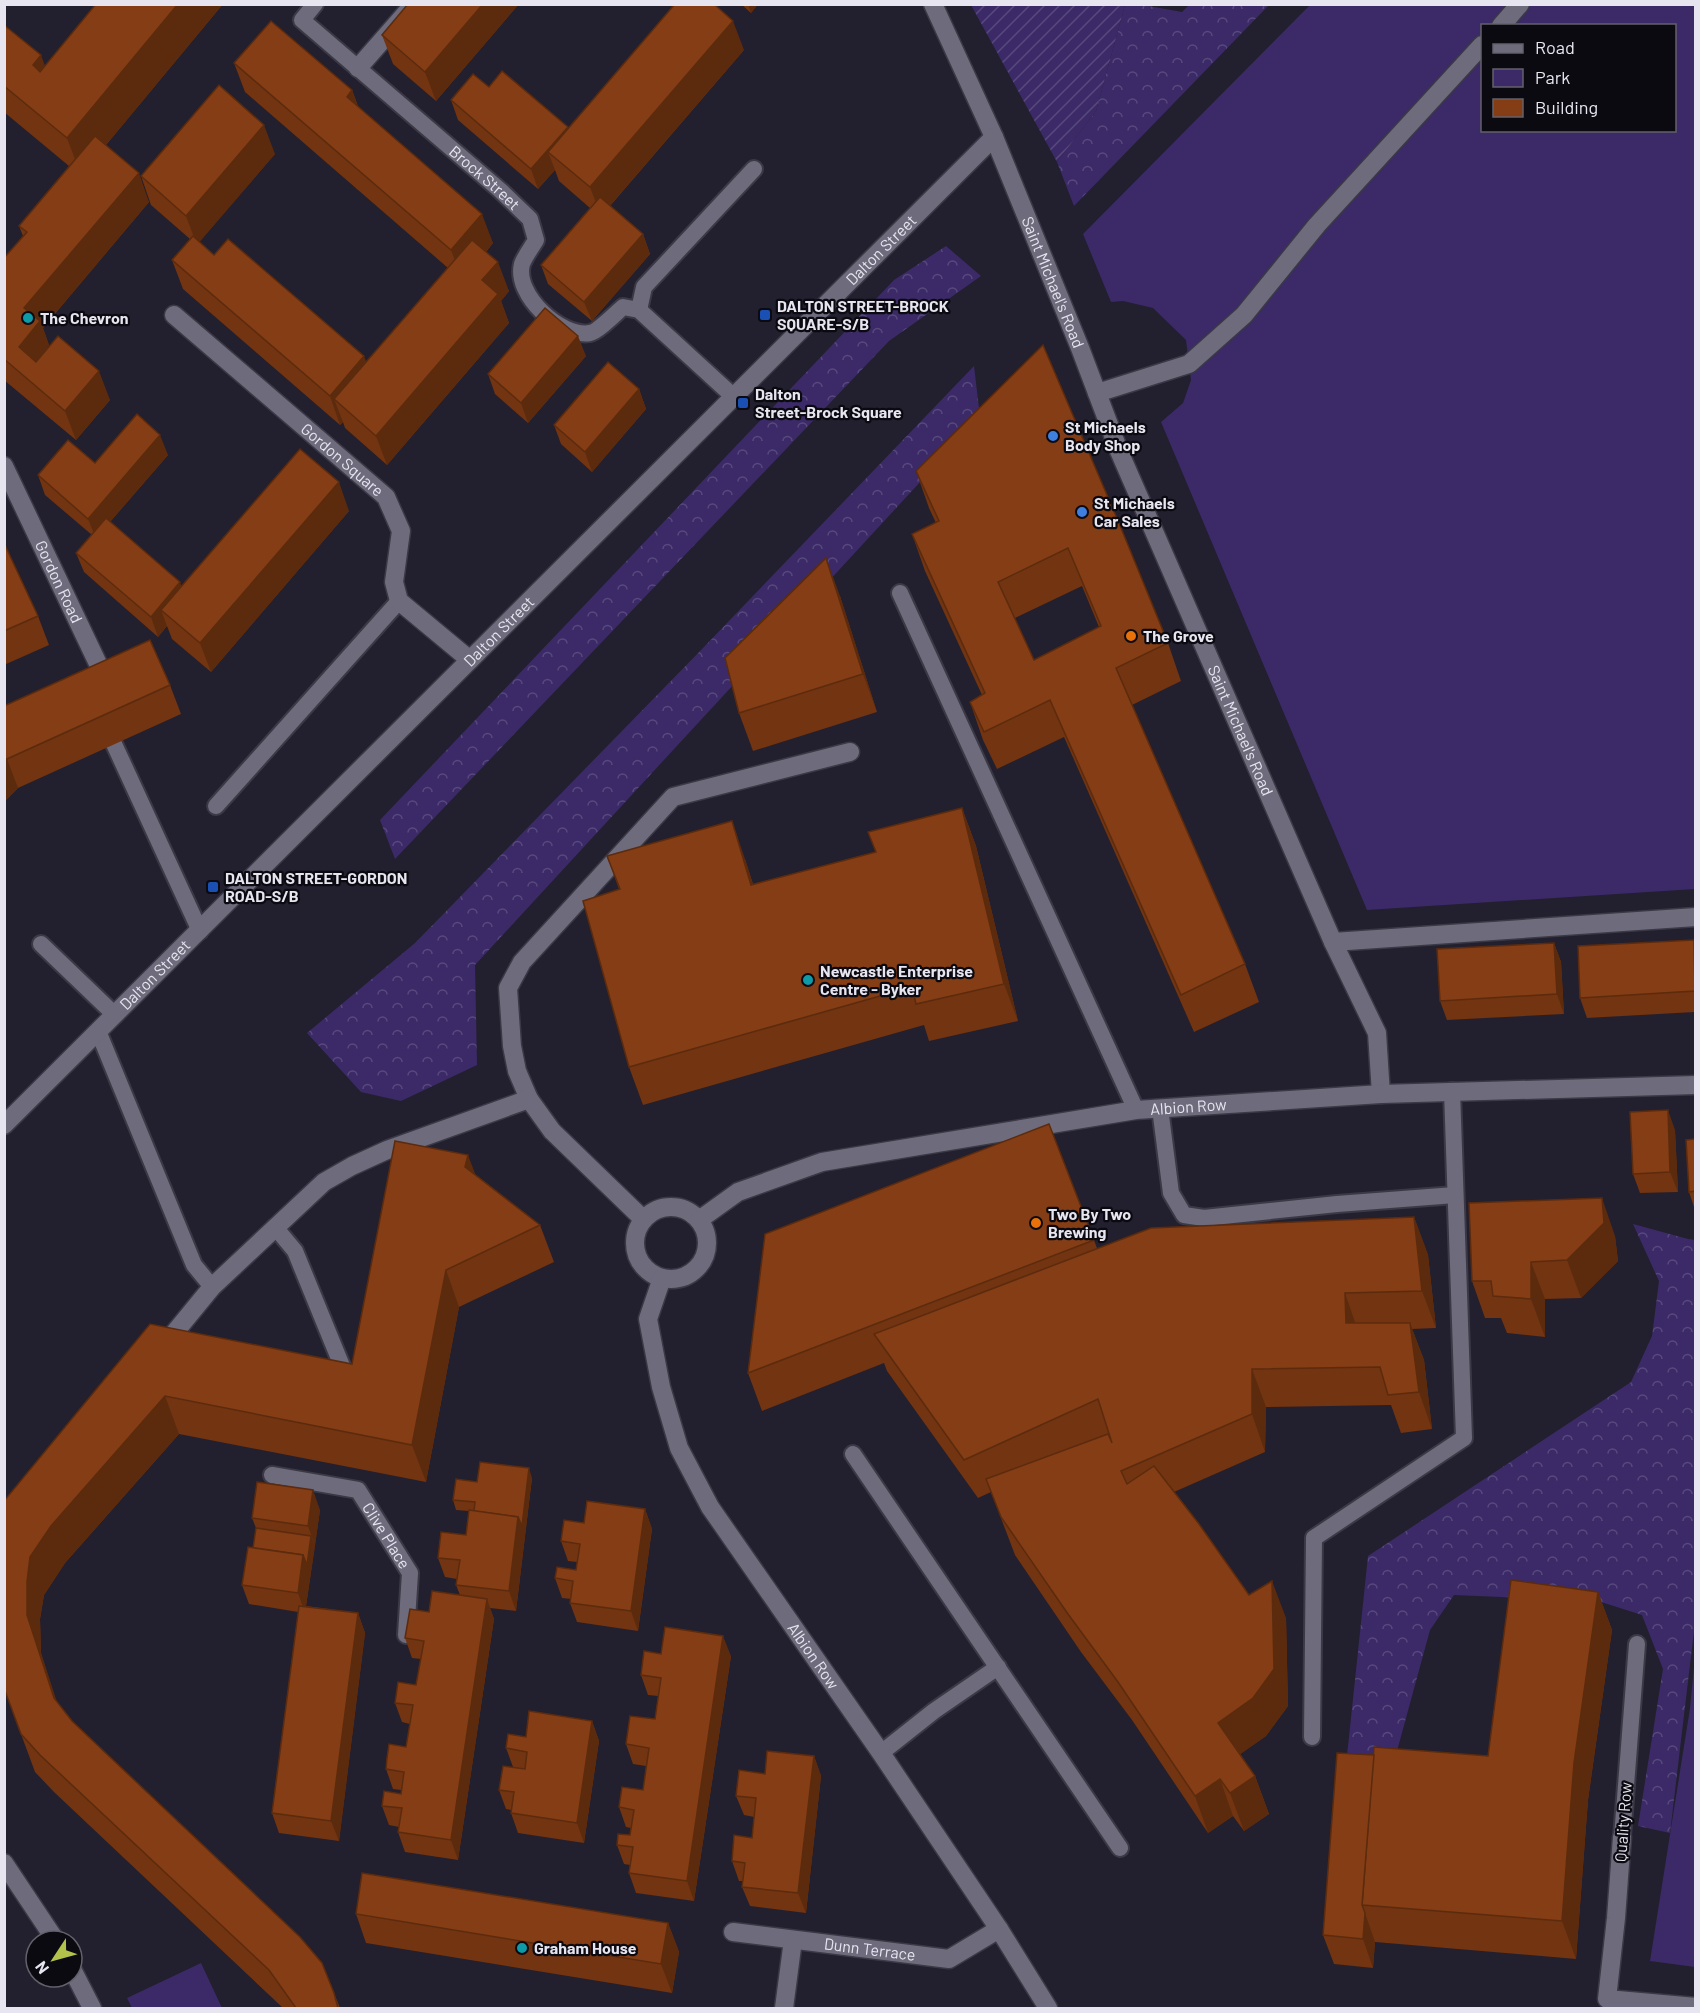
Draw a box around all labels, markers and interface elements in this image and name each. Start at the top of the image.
legend [1481,24,1676,132]
text: Road [1535,36,1575,58]
text: Park [1535,66,1570,88]
text: Building [1535,96,1598,118]
street label: Brock Street [446,141,524,213]
street label: Dalton Street [842,210,920,288]
street label: Saint Michael's Road [1018,213,1089,350]
place label: DALTON STREET-BROCK SQUARE-S/B [777,296,949,333]
place label: The Chevron [40,308,129,327]
marker: DALTON STREET-BROCK SQUARE-S/B [758,308,772,322]
marker: The Chevron [21,311,35,325]
place label: Dalton Street-Brock Square [755,384,902,421]
marker: Dalton Street-Brock Square [736,396,750,410]
place label: St Michaels Body Shop [1065,417,1146,454]
street label: Gordon Square [298,419,388,500]
marker: St Michaels Body Shop [1046,429,1060,443]
place label: St Michaels Car Sales [1094,493,1175,530]
marker: St Michaels Car Sales [1075,505,1089,519]
street label: Gordon Road [32,537,87,626]
street label: Dalton Street [459,592,538,670]
place label: The Grove [1143,626,1214,645]
marker: The Grove [1124,629,1138,643]
street label: Saint Michael's Road [1204,662,1278,798]
place label: DALTON STREET-GORDON ROAD-S/B [225,868,407,905]
marker: DALTON STREET-GORDON ROAD-S/B [206,880,220,894]
street label: Dalton Street [115,935,194,1013]
place label: Newcastle Enterprise Centre - Byker [820,961,973,998]
marker: Newcastle Enterprise Centre - Byker [801,973,815,987]
street label: Albion Row [1150,1094,1228,1118]
place label: Two By Two Brewing [1048,1204,1131,1241]
marker: Two By Two Brewing [1029,1216,1043,1230]
street label: Clive Place [359,1499,415,1572]
street label: Albion Row [784,1619,844,1693]
street label: Quality Row [1610,1781,1635,1862]
north arrow [24,1929,84,1989]
street label: Dunn Terrace [823,1933,917,1964]
place label: Graham House [534,1938,637,1957]
marker: Graham House [515,1941,529,1955]
text: N [31,1958,52,1978]

